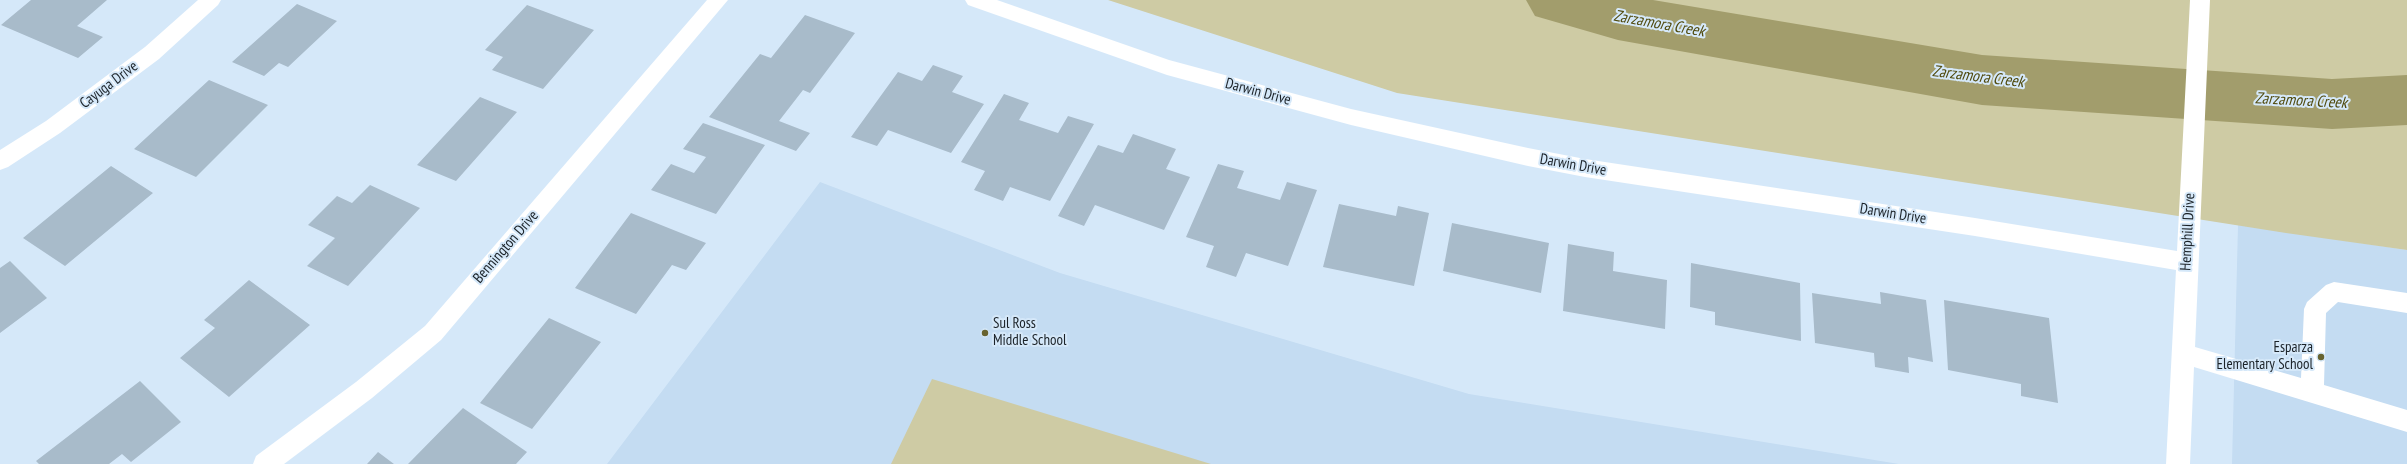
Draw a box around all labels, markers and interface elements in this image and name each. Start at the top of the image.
water label: Zarzamora Creek [1612,7,1706,41]
street label: Cayuga Drive [77,57,141,113]
water label: Zarzamora Creek [1931,62,2025,92]
street label: Darwin Drive [1223,75,1293,109]
water label: Zarzamora Creek [2255,89,2347,113]
street label: Darwin Drive [1538,150,1608,180]
street label: Hemphill Drive [2177,193,2199,271]
street label: Darwin Drive [1858,200,1928,228]
street label: Bennington Drive [470,207,542,287]
place label: Sul Ross Middle School [993,315,1066,350]
marker: Sul Ross Middle School [980,328,990,338]
place label: Esparza Elementary School [2216,339,2313,374]
marker: Esparza Elementary School [2316,352,2326,362]

